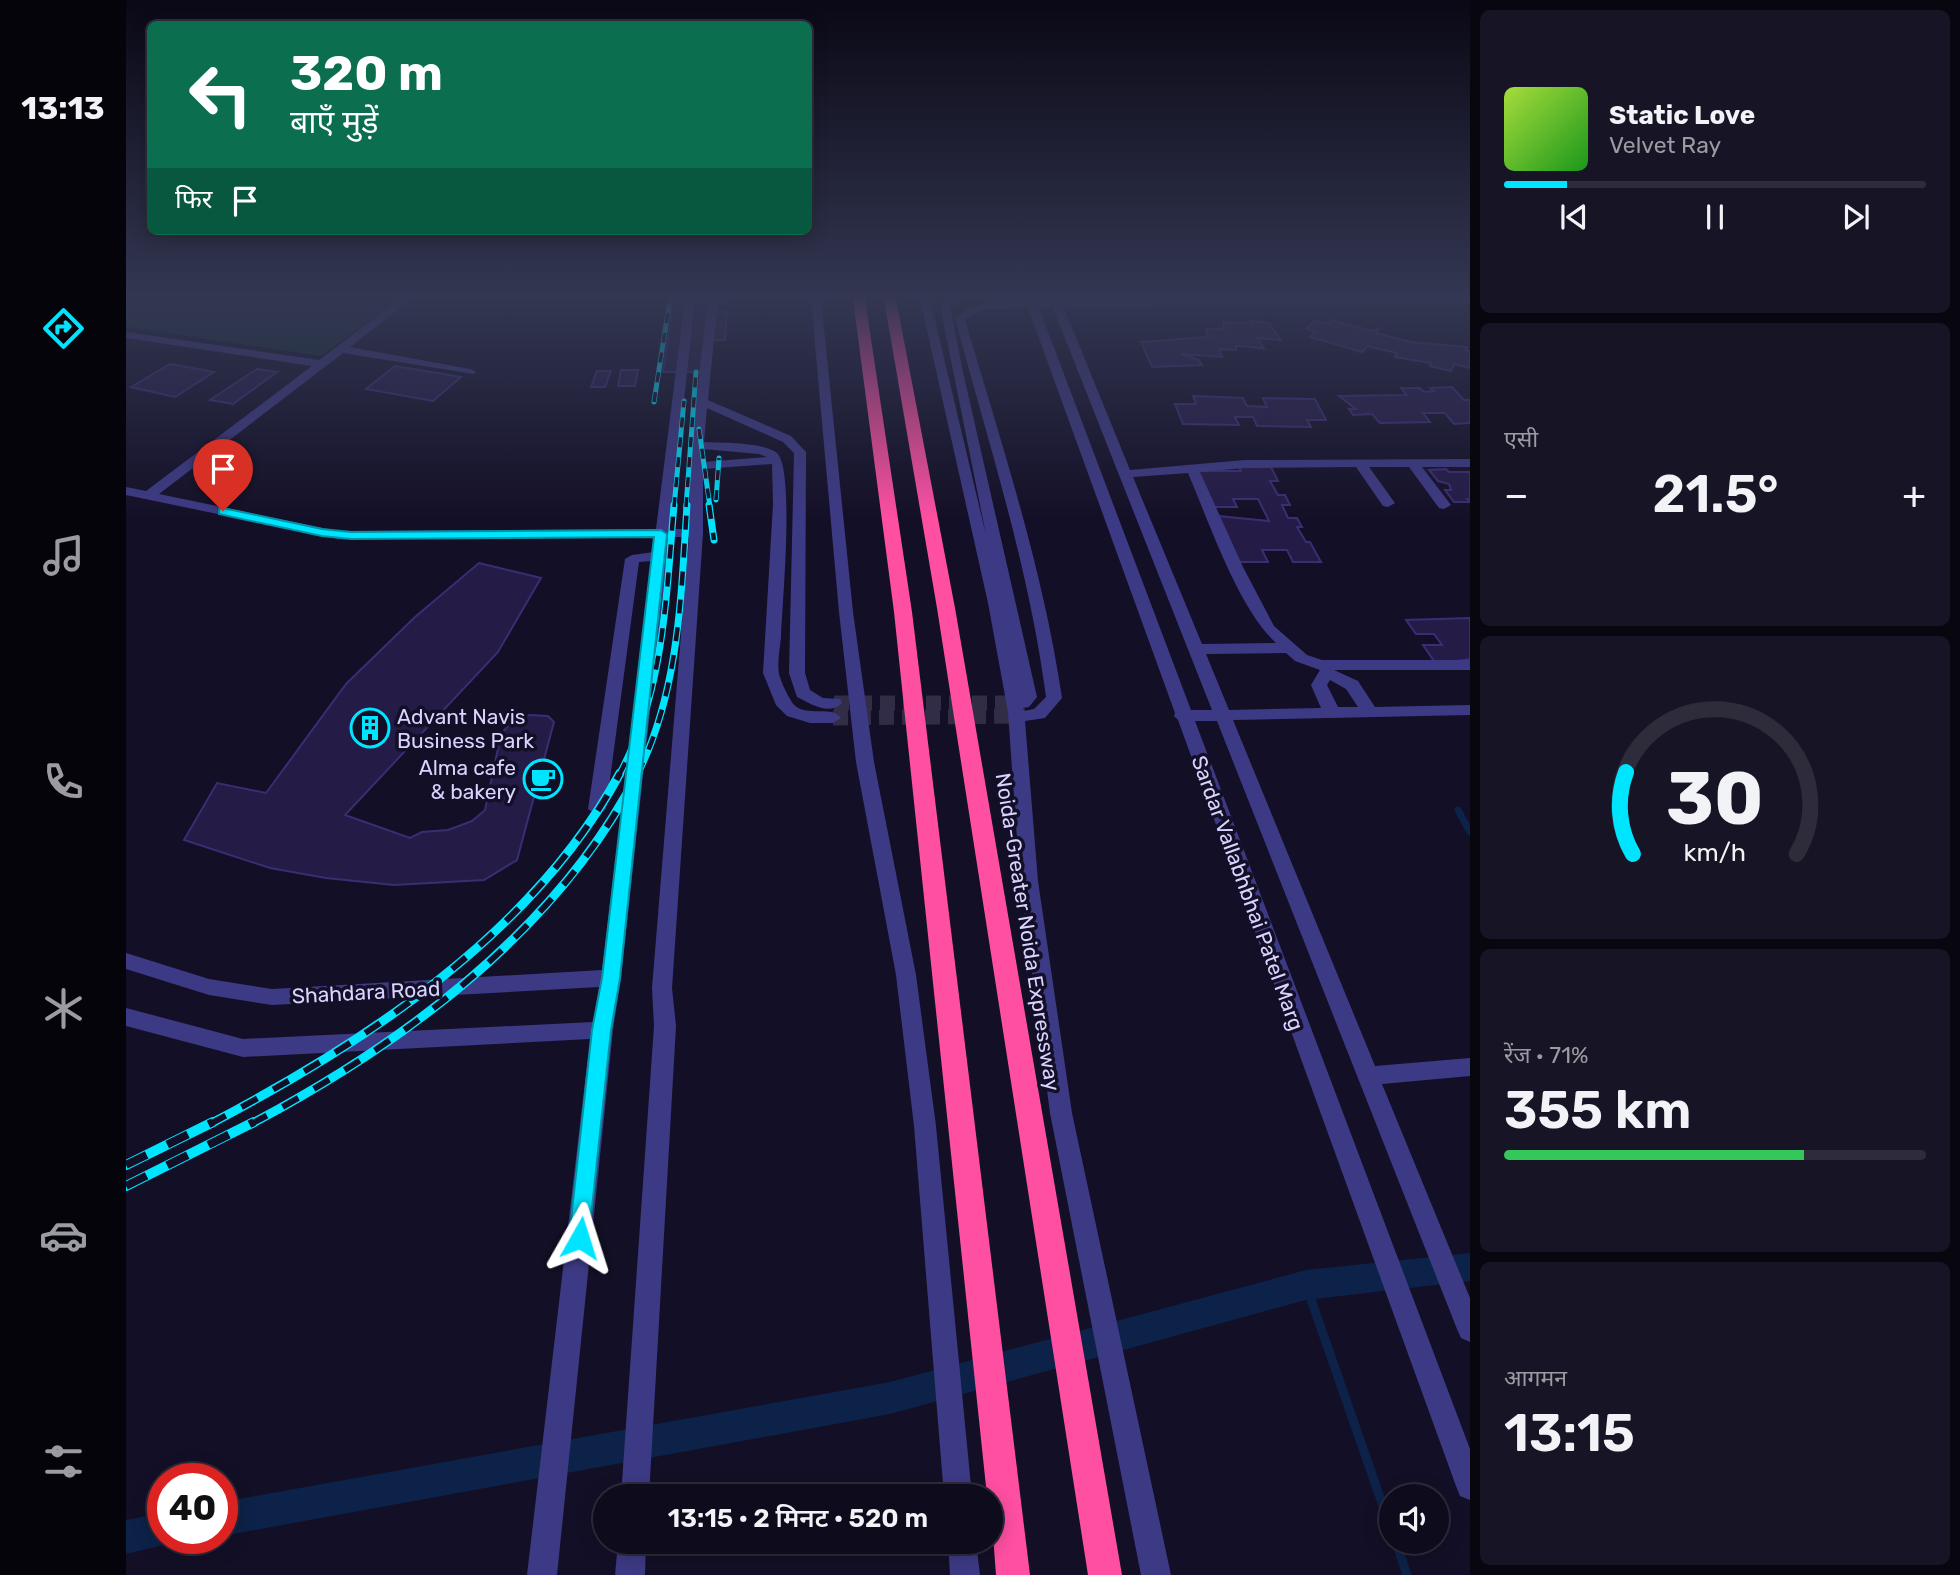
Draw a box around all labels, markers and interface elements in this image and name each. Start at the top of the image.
text: 320 m [290,44,443,102]
icon: left [175,49,266,140]
text: 13:13 [21,89,105,127]
text: Static Love [1609,100,1755,131]
text: बाएँ मुड़ें [290,103,378,141]
text: Velvet Ray [1609,131,1721,159]
icon: arrive [226,182,264,220]
text: फिर [175,184,212,215]
icon: previous [1555,198,1593,236]
icon: pause [1696,198,1734,236]
icon: next [1837,198,1875,236]
icon: directions [39,304,88,353]
text: एसी [1504,425,1538,453]
pin [193,439,253,511]
icon: arrive [204,450,242,488]
text: 21.5° [1652,463,1779,525]
text: − [1504,472,1529,518]
text: + [1902,472,1926,518]
icon: music [39,531,88,580]
place label: Advant Navis Business Park [397,704,534,753]
building icon: Advant Navis Business Park [349,707,391,749]
street label: Sardar Vallabhbhai Patel Marg [1187,752,1309,1034]
place label: Alma cafe & bakery [419,755,516,804]
text: 30 [1666,756,1764,842]
icon: phone [39,757,88,806]
cafe icon: Alma cafe & bakery [522,758,564,800]
street label: Noida-Greater Noida Expressway [990,771,1066,1093]
text: km/h [1684,837,1746,866]
street label: Shahdara Road [291,976,441,1008]
icon: climate [39,984,88,1033]
text: रेंज · 71% [1504,1041,1588,1069]
text: 355 km [1504,1079,1691,1141]
position arrow [543,1201,617,1275]
icon: car [39,1211,88,1260]
text: आगमन [1504,1364,1567,1392]
text: 13:15 [1504,1402,1635,1464]
icon: filters [39,1437,88,1486]
speed limit sign: 40 [147,1463,238,1554]
map controls [1379,1484,1449,1554]
button: sound [1379,1484,1449,1554]
text: 13:15 · 2 मिनट · 520 m [668,1503,928,1534]

